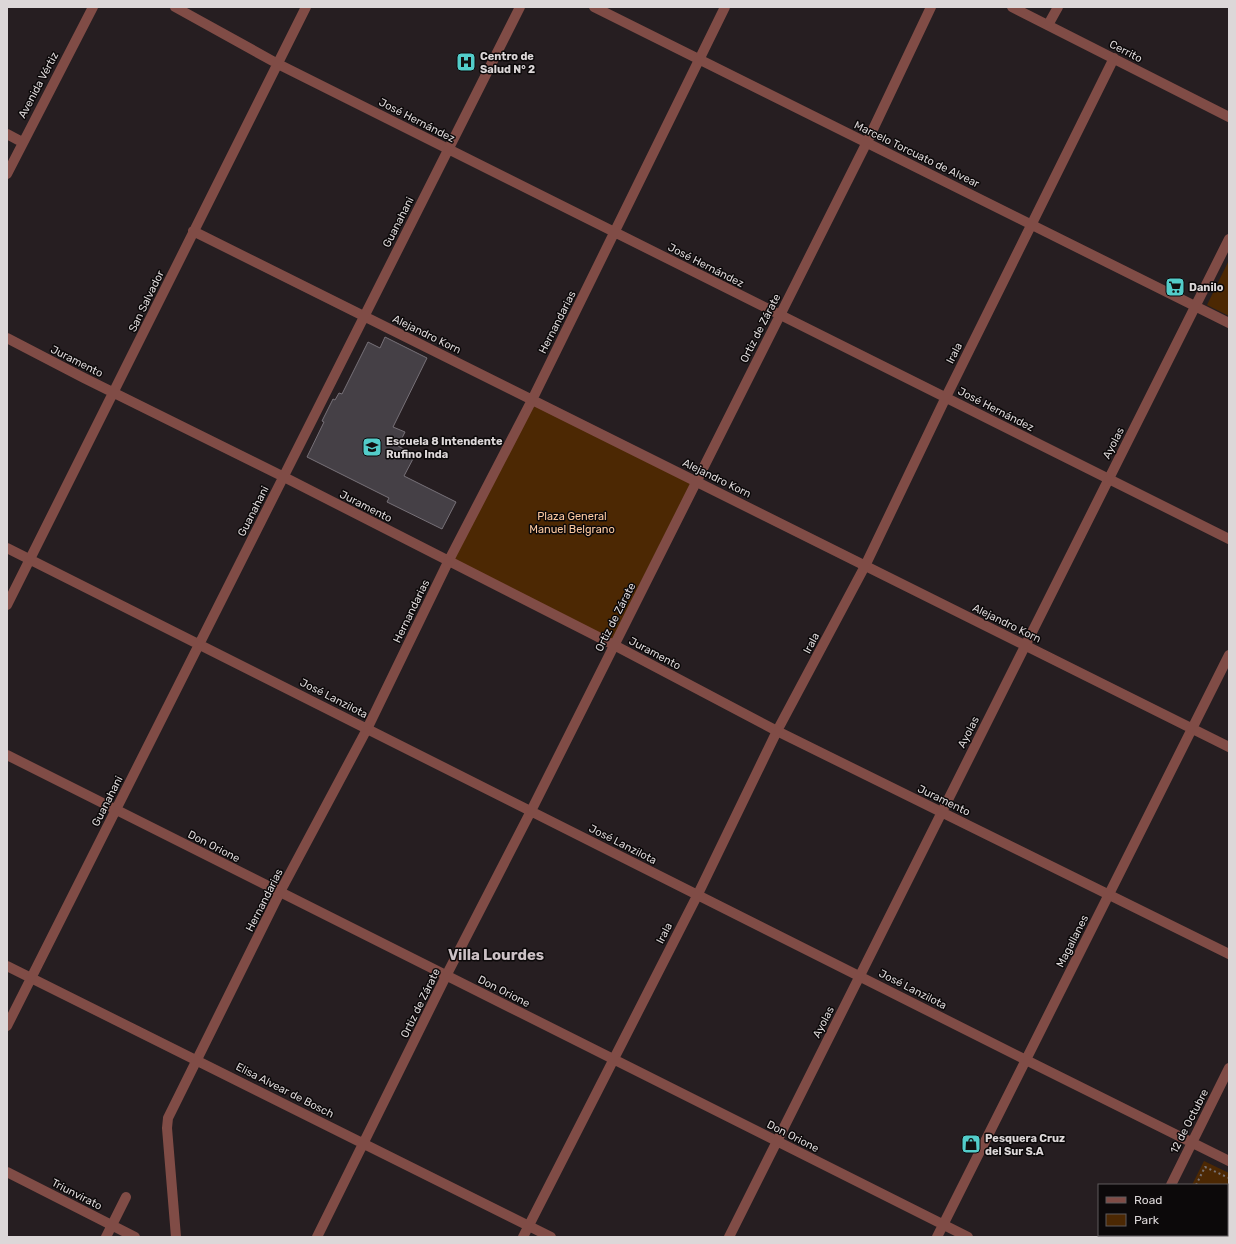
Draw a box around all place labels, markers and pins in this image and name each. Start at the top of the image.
place label: Centro de Salud N° 2 [480,50,535,76]
hospital icon: Centro de Salud N° 2 [455,51,477,73]
supermarket icon: Danilo [1164,276,1186,298]
place label: Danilo [1189,281,1224,294]
place label: Escuela 8 Intendente Rufino Inda [386,435,503,461]
school or university icon: Escuela 8 Intendente Rufino Inda [361,436,383,458]
place label: Pesquera Cruz del Sur S.A [985,1132,1065,1158]
shop icon: Pesquera Cruz del Sur S.A [960,1133,982,1155]

